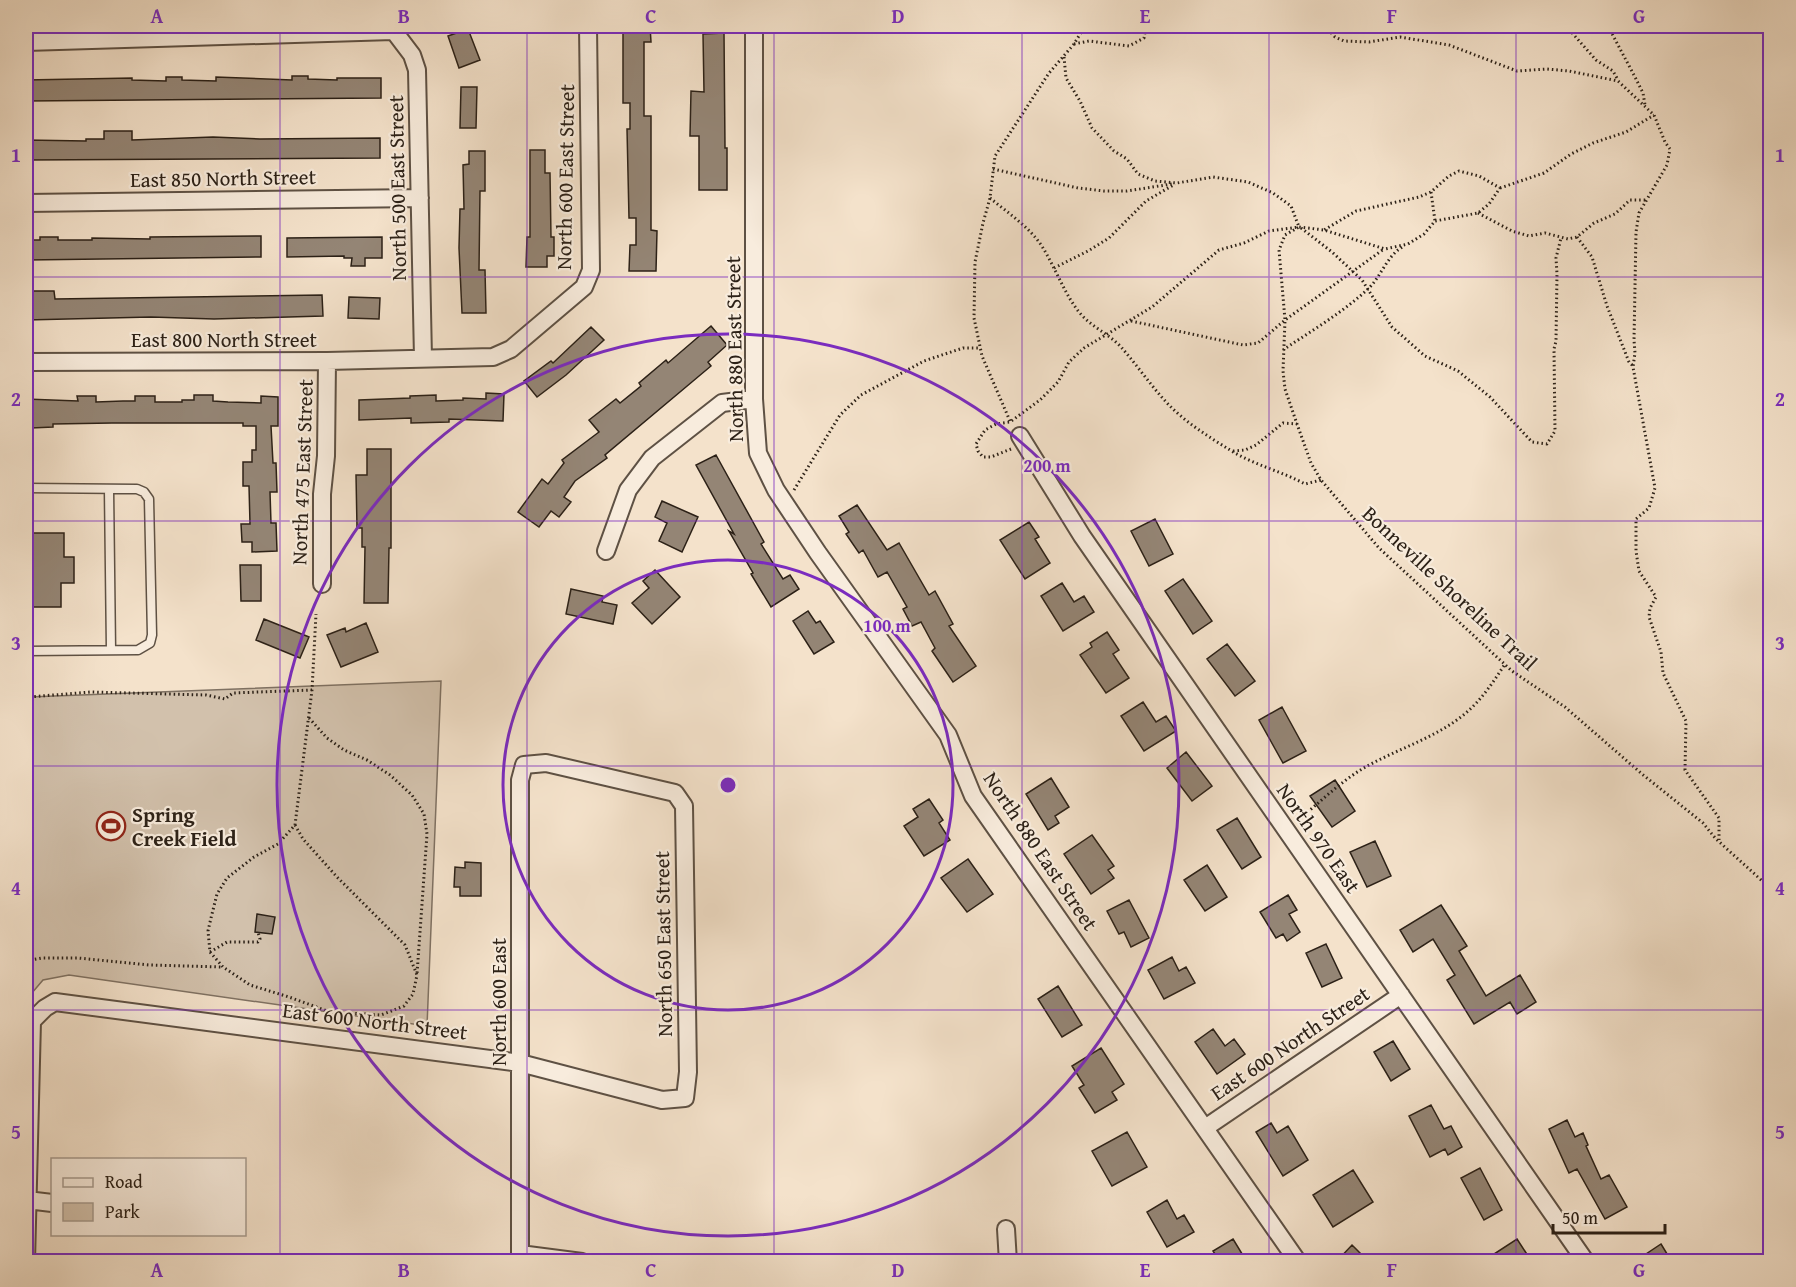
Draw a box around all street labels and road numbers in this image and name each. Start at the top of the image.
street label: North 600 East Street [548,83,582,270]
street label: North 500 East Street [380,94,414,281]
street label: East 850 North Street [130,161,317,195]
street label: North 880 East Street [717,255,751,442]
street label: East 800 North Street [131,324,318,355]
street label: North 475 East Street [283,378,321,565]
street label: Bonneville Shoreline Trail [1355,498,1545,678]
street label: North 880 East Street [976,765,1106,937]
street label: North 970 East [1270,777,1369,900]
street label: North 650 East Street [646,850,680,1037]
street label: North 600 East [483,937,514,1066]
street label: East 600 North Street [1204,978,1376,1108]
street label: East 600 North Street [281,994,470,1048]

